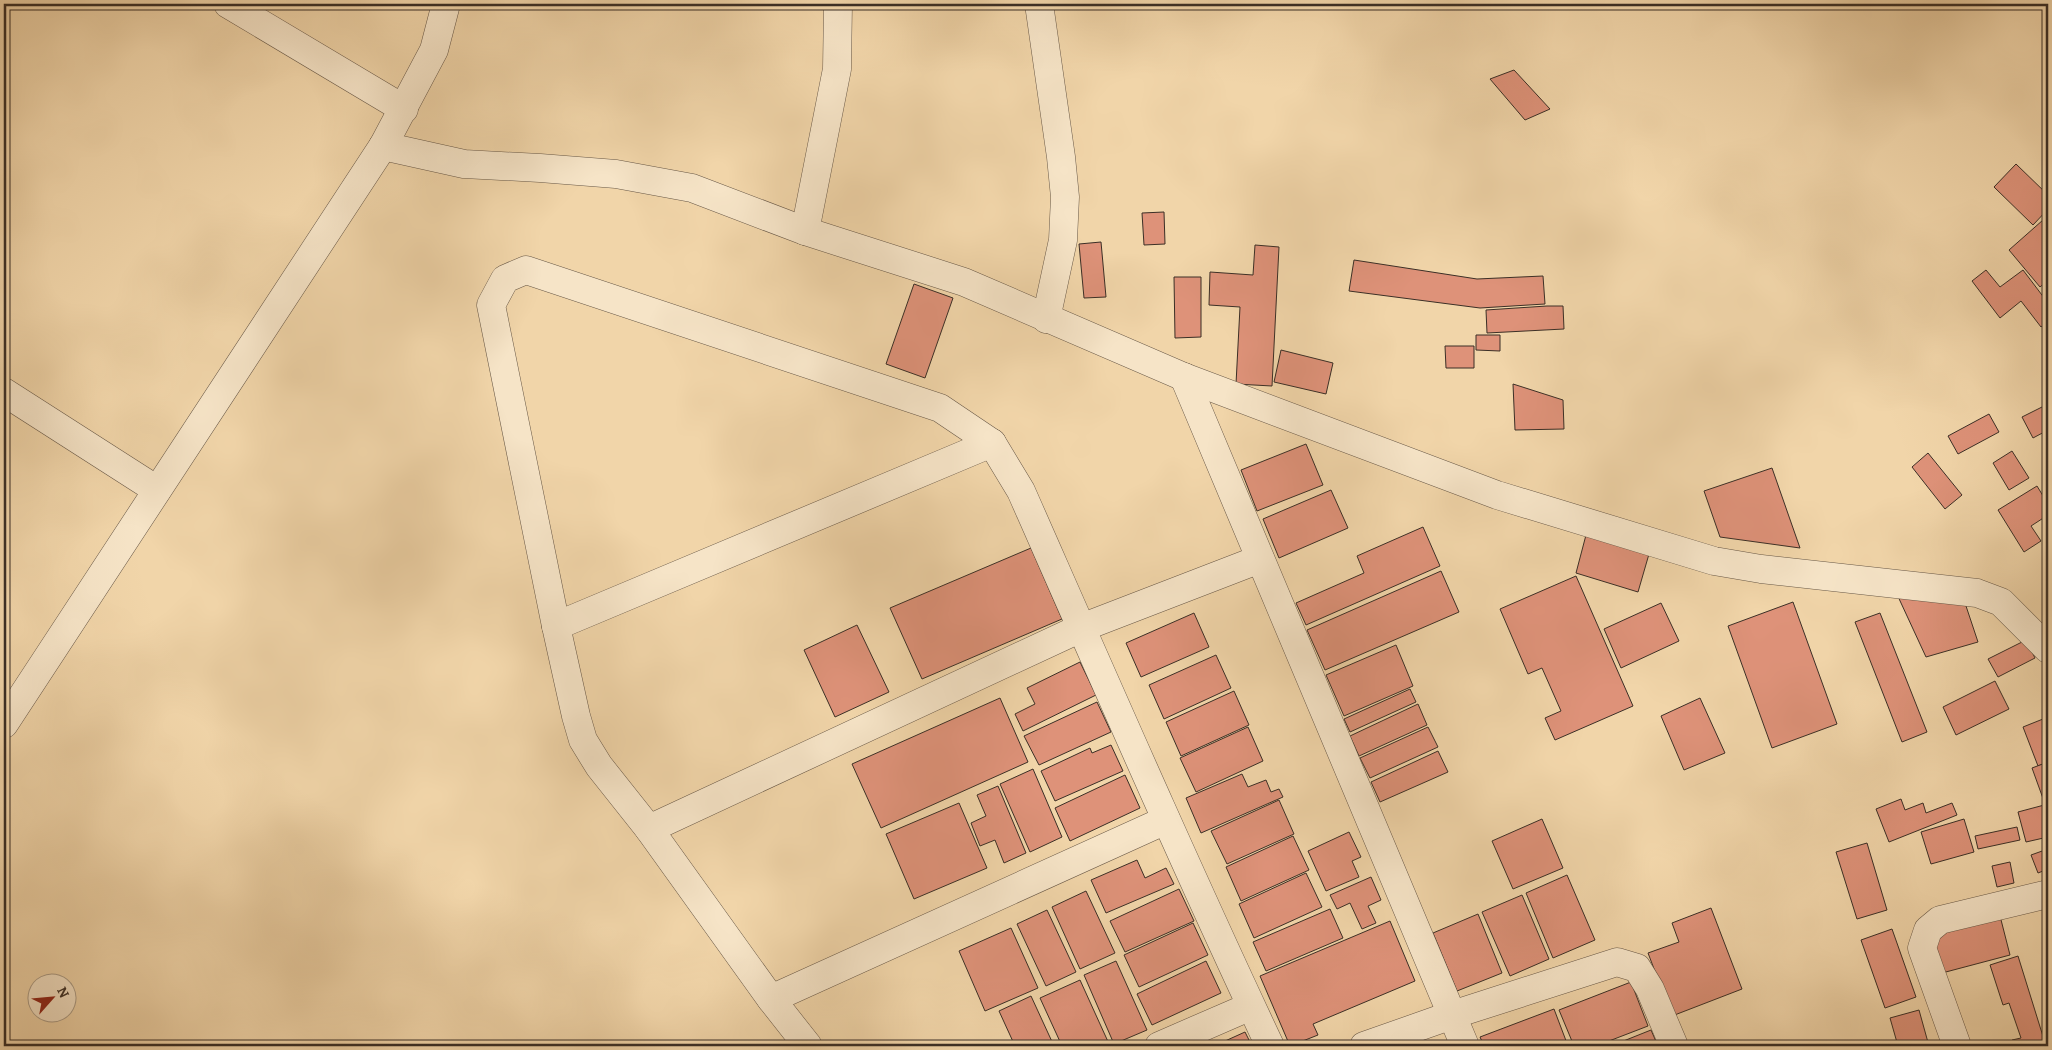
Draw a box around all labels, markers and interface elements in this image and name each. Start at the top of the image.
north arrow [28,972,78,1022]
text: N [52,983,74,1001]

